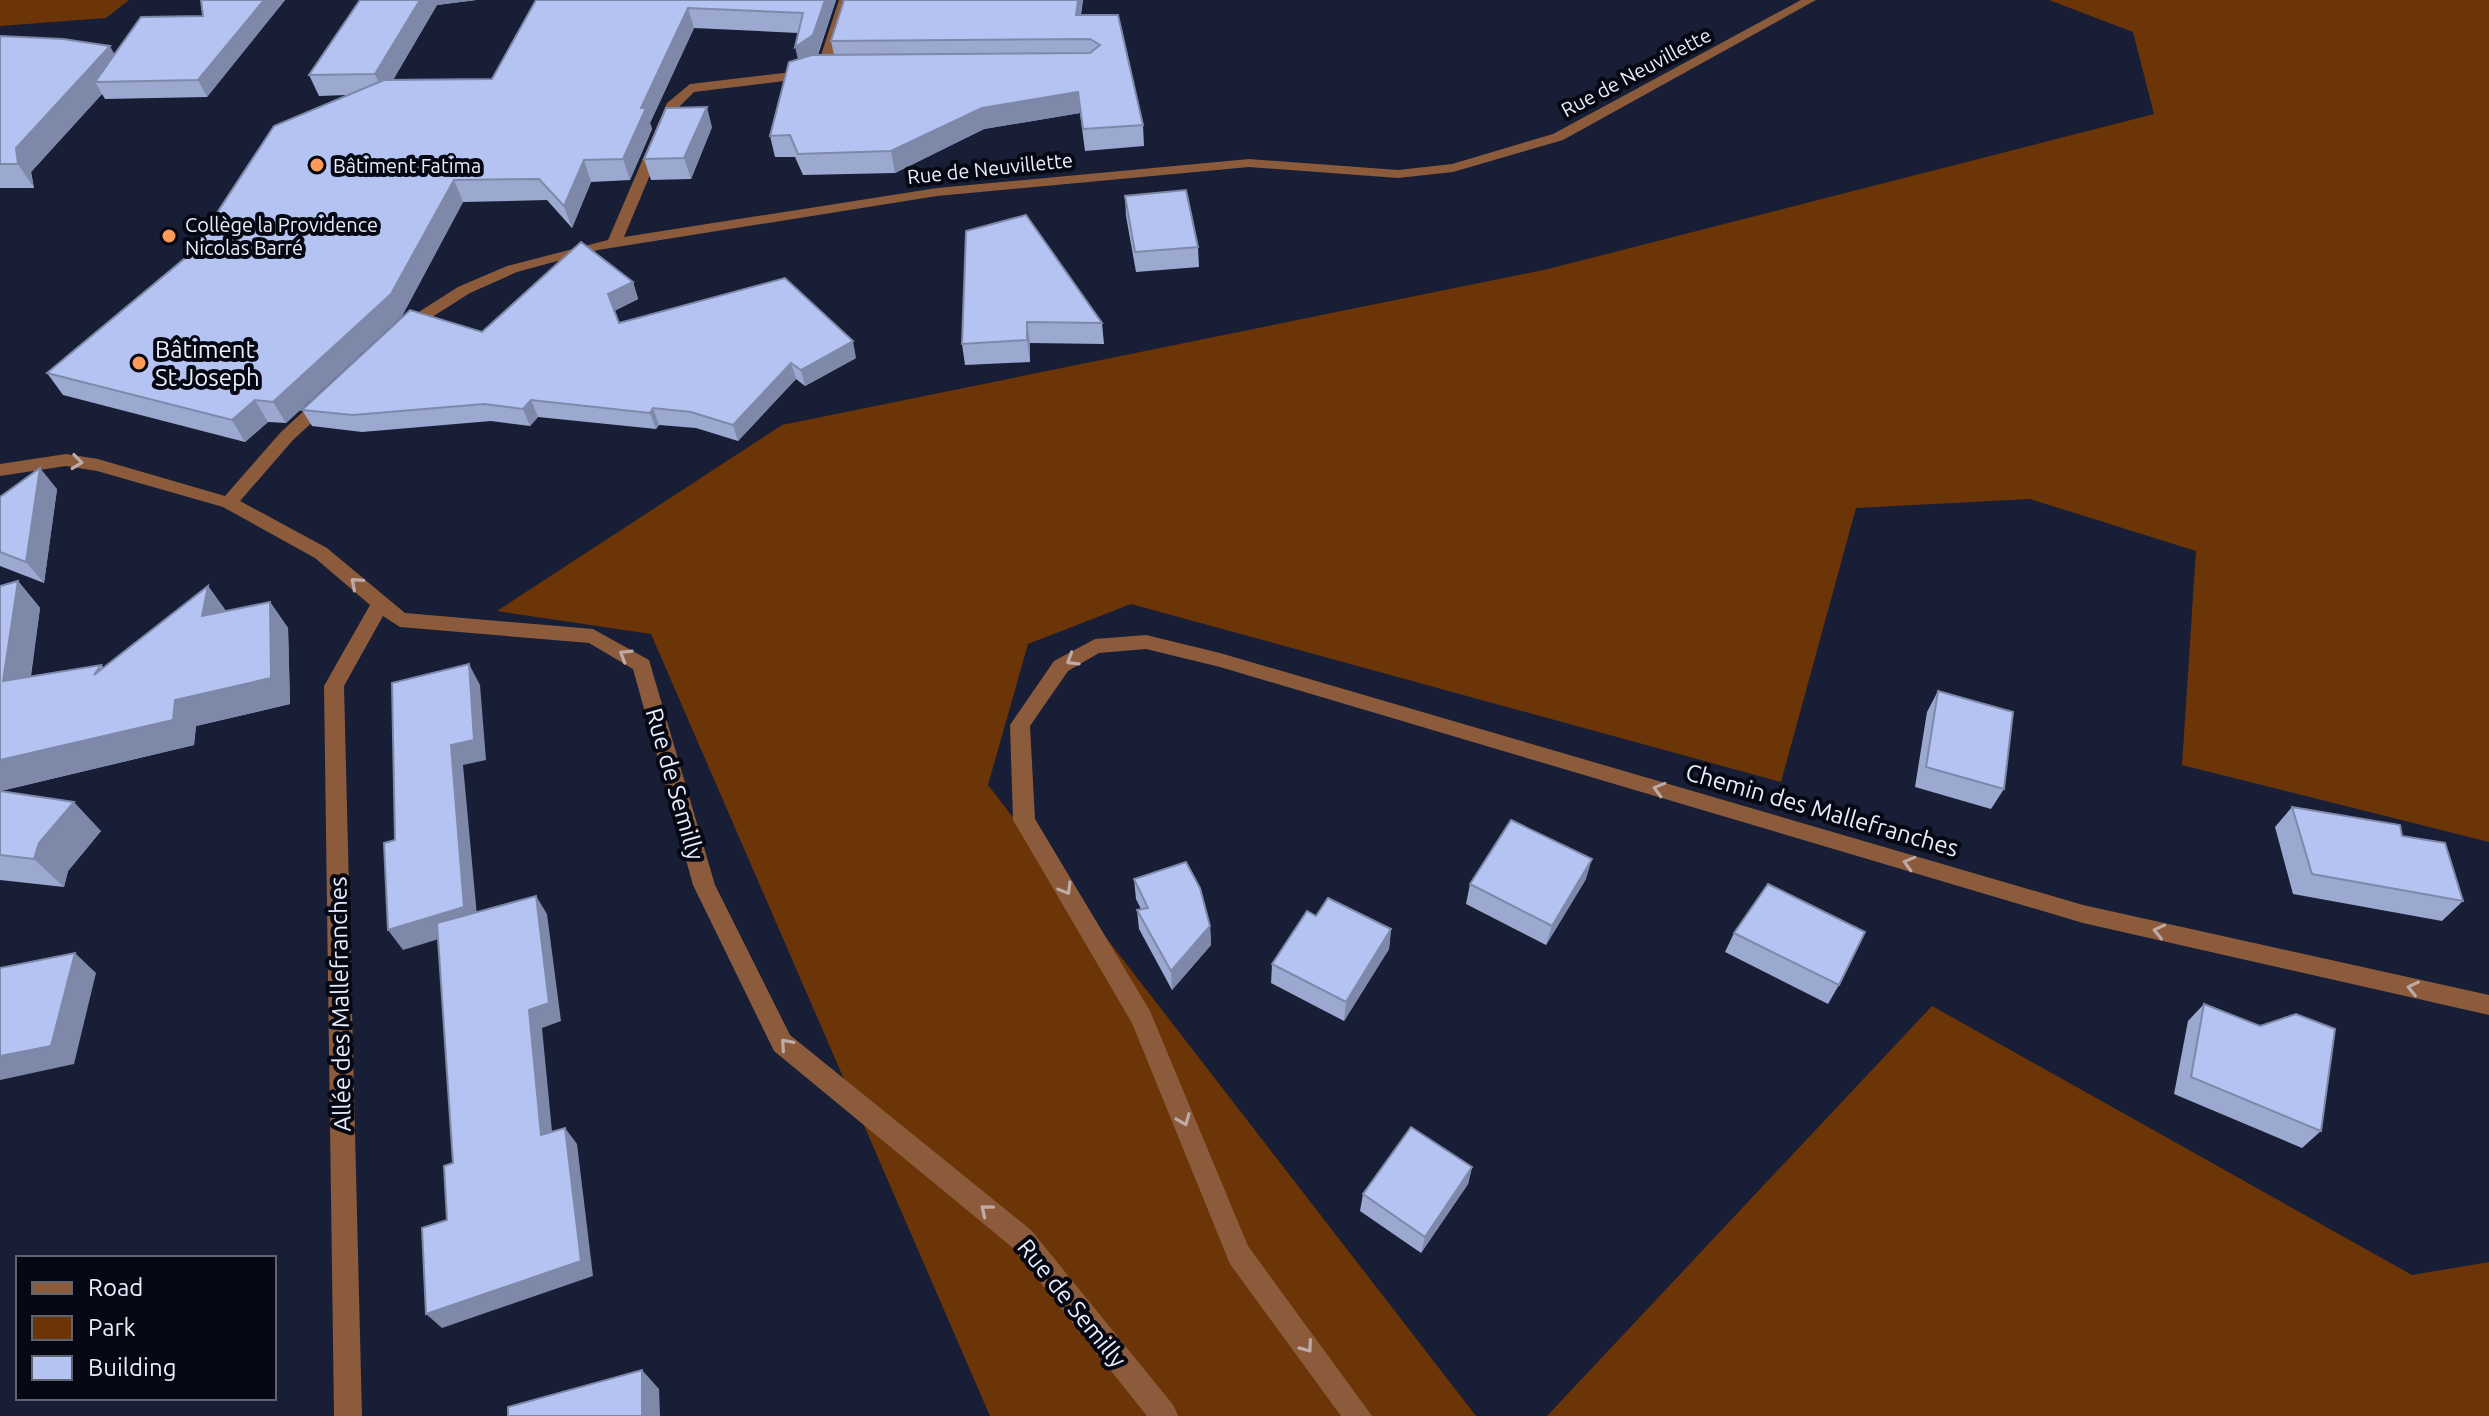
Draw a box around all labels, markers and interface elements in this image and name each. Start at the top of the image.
street label: Rue de Neuvillette [1557,23,1715,121]
street label: Rue de Neuvillette [906,148,1074,188]
place label: Bâtiment Fatima [333,154,481,177]
marker: Bâtiment Fatima [308,156,326,174]
place label: Collège la Providence Nicolas Barré [185,213,378,259]
marker: Collège la Providence Nicolas Barré [160,227,178,245]
place label: Bâtiment St Joseph [155,336,260,391]
marker: Bâtiment St Joseph [130,354,148,372]
one-way arrow [70,453,84,470]
one-way arrow [351,578,365,593]
one-way arrow [619,649,634,665]
one-way arrow [1066,650,1081,665]
street label: Rue de Semilly [640,705,710,863]
street label: Chemin des Mallefranches [1683,758,1961,862]
one-way arrow [1653,782,1667,798]
one-way arrow [1902,856,1916,872]
street label: Allée des Mallefranches [324,876,356,1132]
one-way arrow [1056,880,1071,895]
one-way arrow [2153,923,2167,940]
one-way arrow [2407,980,2420,997]
one-way arrow [781,1039,795,1053]
one-way arrow [1174,1112,1191,1126]
one-way arrow [980,1205,995,1219]
street label: Rue de Semilly [1012,1234,1132,1373]
legend [16,1256,276,1400]
text: Road [88,1274,143,1301]
text: Park [88,1314,136,1341]
one-way arrow [1297,1338,1312,1352]
text: Building [88,1354,176,1381]

